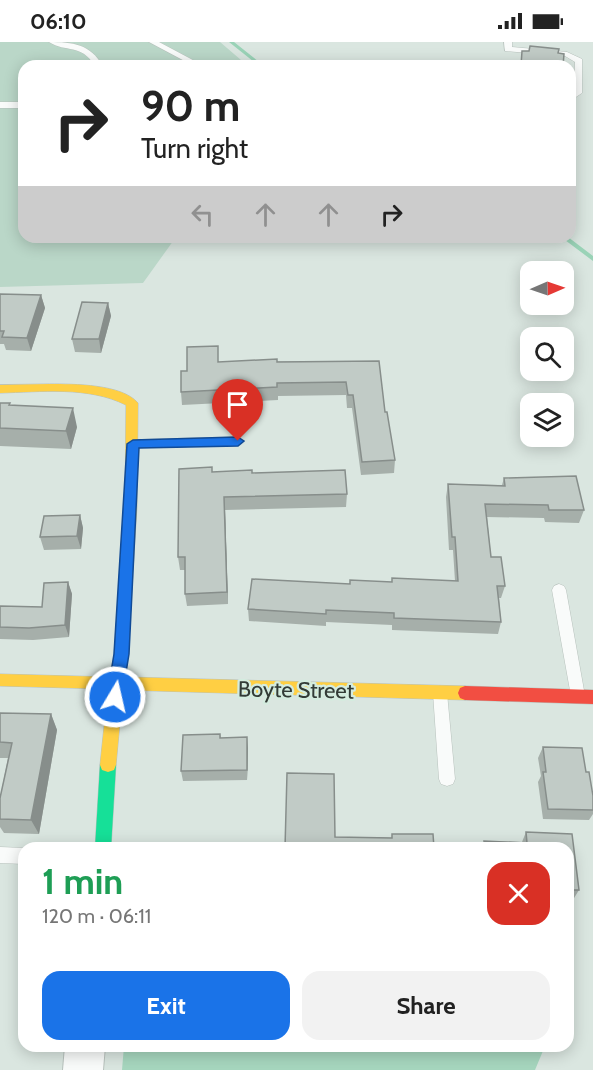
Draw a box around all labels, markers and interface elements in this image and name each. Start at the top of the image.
text: 06:10 [30,8,86,35]
text: 90 m [141,80,240,132]
icon: right [42,84,120,162]
text: Turn right [141,132,248,165]
icon: left [186,198,219,231]
icon: ahead [249,198,282,231]
icon: ahead [312,198,345,231]
icon: right [375,198,408,231]
north arrow [520,261,574,315]
map controls [520,261,574,447]
button: search [520,327,574,381]
pin [212,379,263,441]
icon: arrive [221,388,254,421]
button: layers [520,393,574,447]
position arrow [83,665,147,729]
street label: Boyte Street [238,675,355,705]
text: 1 min [42,859,123,903]
button: close [487,862,550,925]
text: 120 m · 06:11 [42,904,151,928]
button: Exit [42,971,290,1040]
button: Share [302,971,550,1040]

